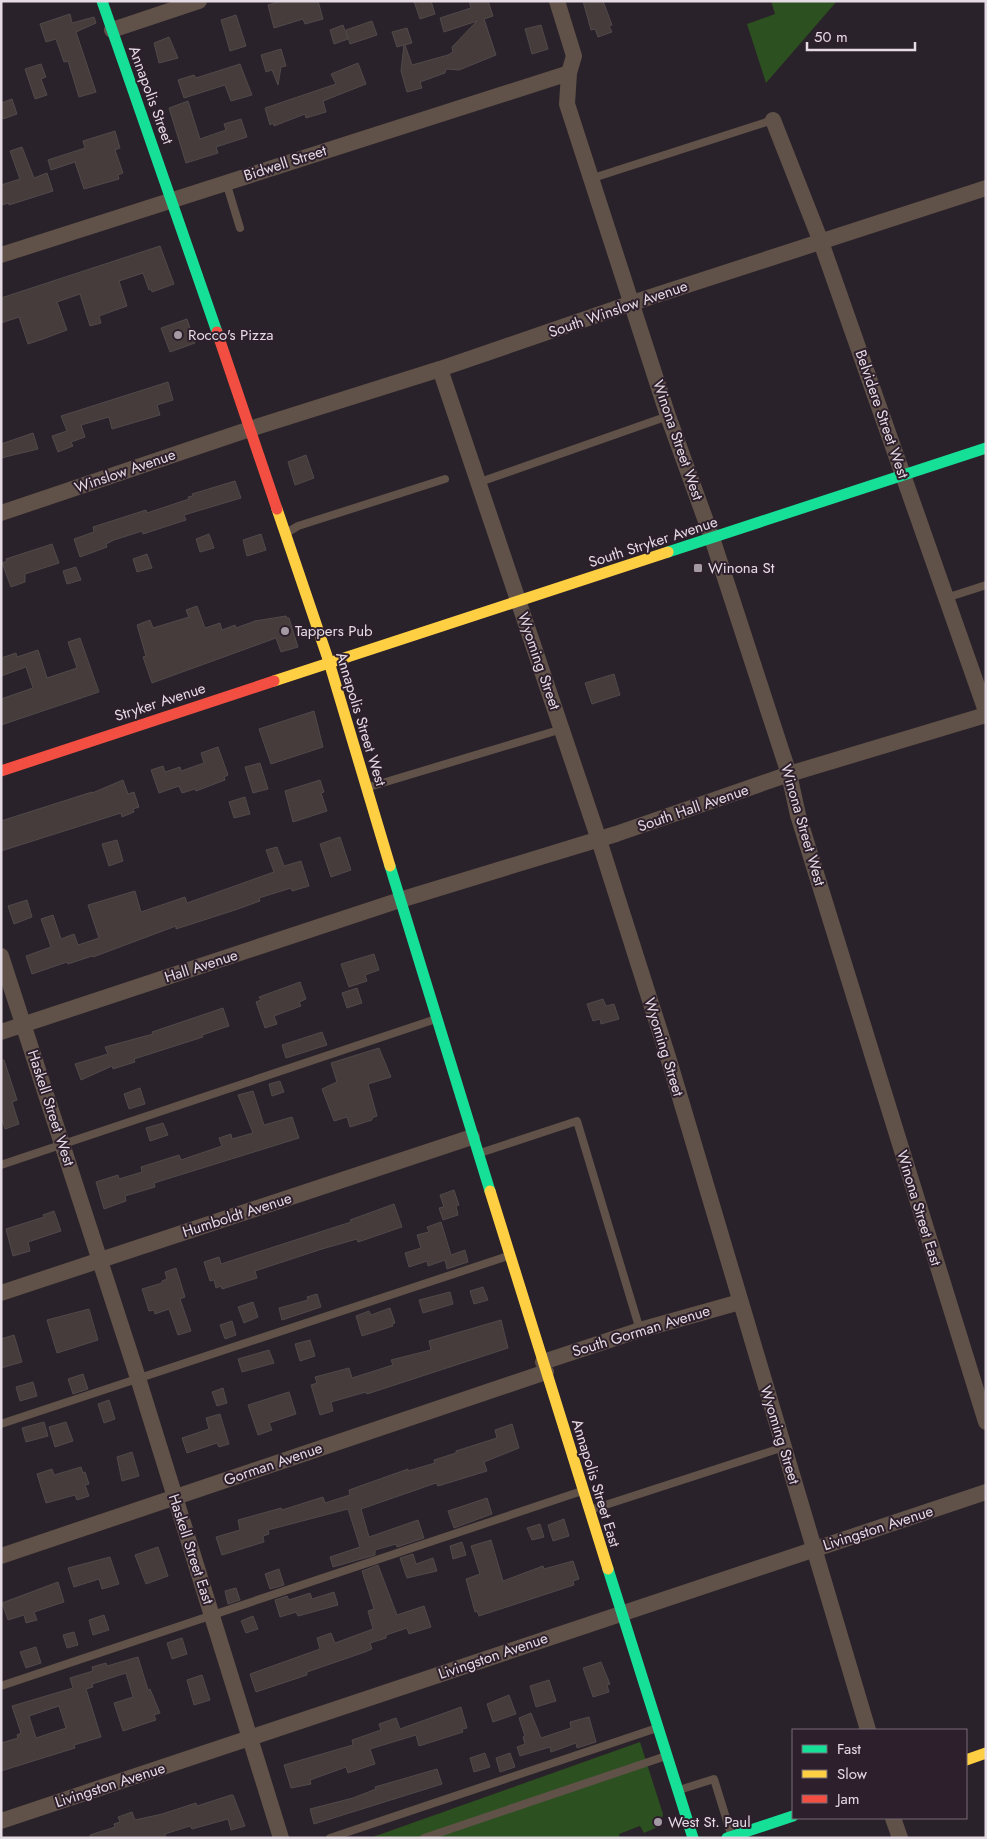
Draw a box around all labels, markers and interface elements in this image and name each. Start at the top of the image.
scale bar [807,20,914,52]
text: 50 m [814,26,848,48]
street label: Annapolis Street [123,43,179,148]
street label: Bidwell Street [241,139,330,187]
street label: South Winslow Avenue [545,275,691,343]
place label: Rocco's Pizza [188,324,274,346]
marker: Rocco's Pizza [172,329,184,341]
street label: Belvidere Street West [850,347,914,482]
street label: Winona Street West [647,377,709,503]
street label: Winslow Avenue [72,443,179,499]
street label: South Stryker Avenue [586,511,721,573]
place label: Winona St [708,557,775,579]
marker: Winona St [692,562,704,574]
street label: Wyoming Street [512,609,566,713]
place label: Tappers Pub [295,620,373,642]
marker: Tappers Pub [279,625,291,637]
street label: Annapolis Street West [330,649,392,789]
street label: Stryker Avenue [112,677,209,727]
street label: Winona Street West [775,762,831,889]
street label: South Hall Avenue [634,779,752,837]
street label: Hall Avenue [161,944,241,988]
street label: Wyoming Street [639,995,690,1099]
street label: Haskell Street West [22,1047,80,1169]
street label: Winona Street East [891,1147,947,1269]
street label: Humboldt Avenue [179,1187,295,1243]
street label: South Gorman Avenue [569,1299,713,1362]
street label: Wyoming Street [755,1383,806,1487]
street label: Annapolis Street East [566,1416,626,1550]
street label: Gorman Avenue [221,1437,326,1491]
street label: Haskell Street East [163,1491,219,1607]
street label: Livingston Avenue [820,1500,936,1556]
street label: Livingston Avenue [435,1627,551,1685]
legend [792,1729,967,1819]
text: Fast [837,1738,861,1760]
street label: Livingston Avenue [52,1757,168,1813]
text: Slow [837,1763,868,1785]
text: Jam [835,1788,860,1810]
place label: West St. Paul [668,1811,751,1833]
marker: West St. Paul [652,1816,664,1828]

